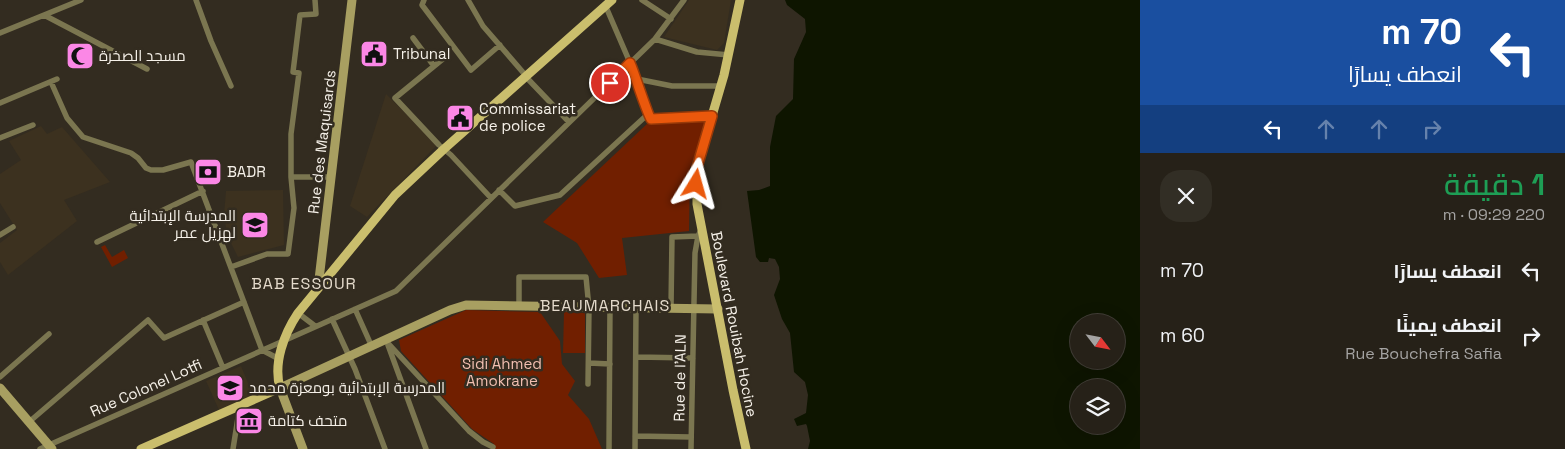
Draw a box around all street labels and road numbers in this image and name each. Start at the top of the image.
street label: Rue des Maquisards [303,69,340,215]
street label: Boulevard Rouibah Hocine [707,229,762,418]
street label: Rue de l'ALN [669,334,690,422]
street label: Rue Colonel Lotfi [87,354,205,421]

